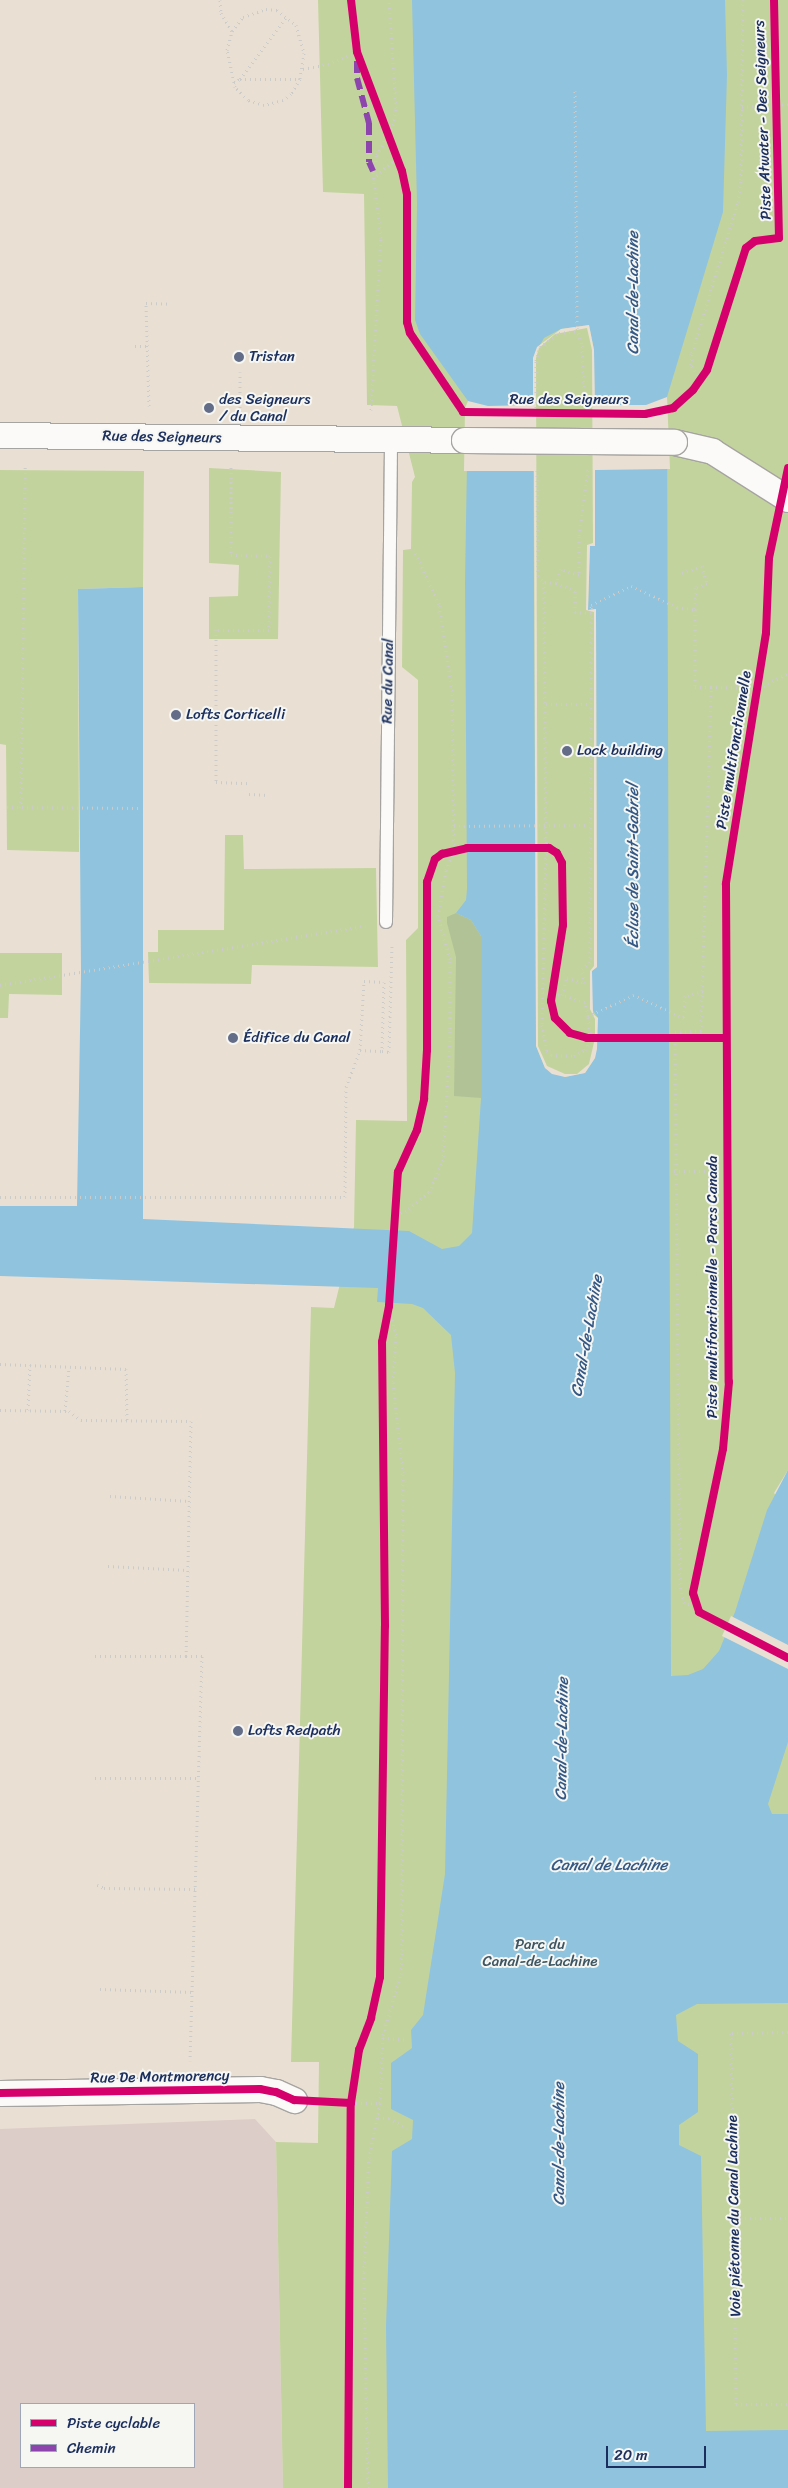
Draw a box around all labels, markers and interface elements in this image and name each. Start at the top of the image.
street label: Piste Atwater - Des Seigneurs [751,20,775,220]
water label: Canal-de-Lachine [623,232,643,354]
place label: Tristan [249,348,295,366]
marker: Tristan [233,351,245,363]
place label: des Seigneurs / du Canal [219,390,311,425]
street label: Rue des Seigneurs [509,391,629,409]
marker: des Seigneurs / du Canal [203,402,215,414]
street label: Rue des Seigneurs [102,427,222,447]
street label: Rue du Canal [378,638,398,724]
street label: Piste multifonctionnelle [713,670,755,830]
place label: Lofts Corticelli [186,706,285,724]
marker: Lofts Corticelli [170,709,182,721]
place label: Lock building [577,742,663,760]
marker: Lock building [561,745,573,757]
water label: Écluse de Saint-Gabriel [623,783,643,949]
place label: Édifice du Canal [243,1029,350,1047]
marker: Édifice du Canal [227,1032,239,1044]
street label: Piste multifonctionnelle - Parcs Canada [704,1155,722,1419]
water label: Canal-de-Lachine [567,1274,607,1398]
water label: Canal-de-Lachine [551,1677,573,1801]
place label: Lofts Redpath [248,1722,340,1740]
marker: Lofts Redpath [232,1725,244,1737]
water label: Canal de Lachine [551,1855,667,1875]
park label: Parc du Canal-de-Lachine [482,1935,598,1970]
street label: Rue De Montmorency [90,2067,230,2087]
water label: Canal-de-Lachine [549,2083,569,2205]
street label: Voie piétonne du Canal Lachine [723,2115,745,2317]
legend [20,2403,195,2468]
text: Piste cyclable [67,2410,160,2436]
text: Chemin [67,2435,116,2461]
scale bar [608,2436,708,2468]
text: 20 m [614,2442,648,2468]

